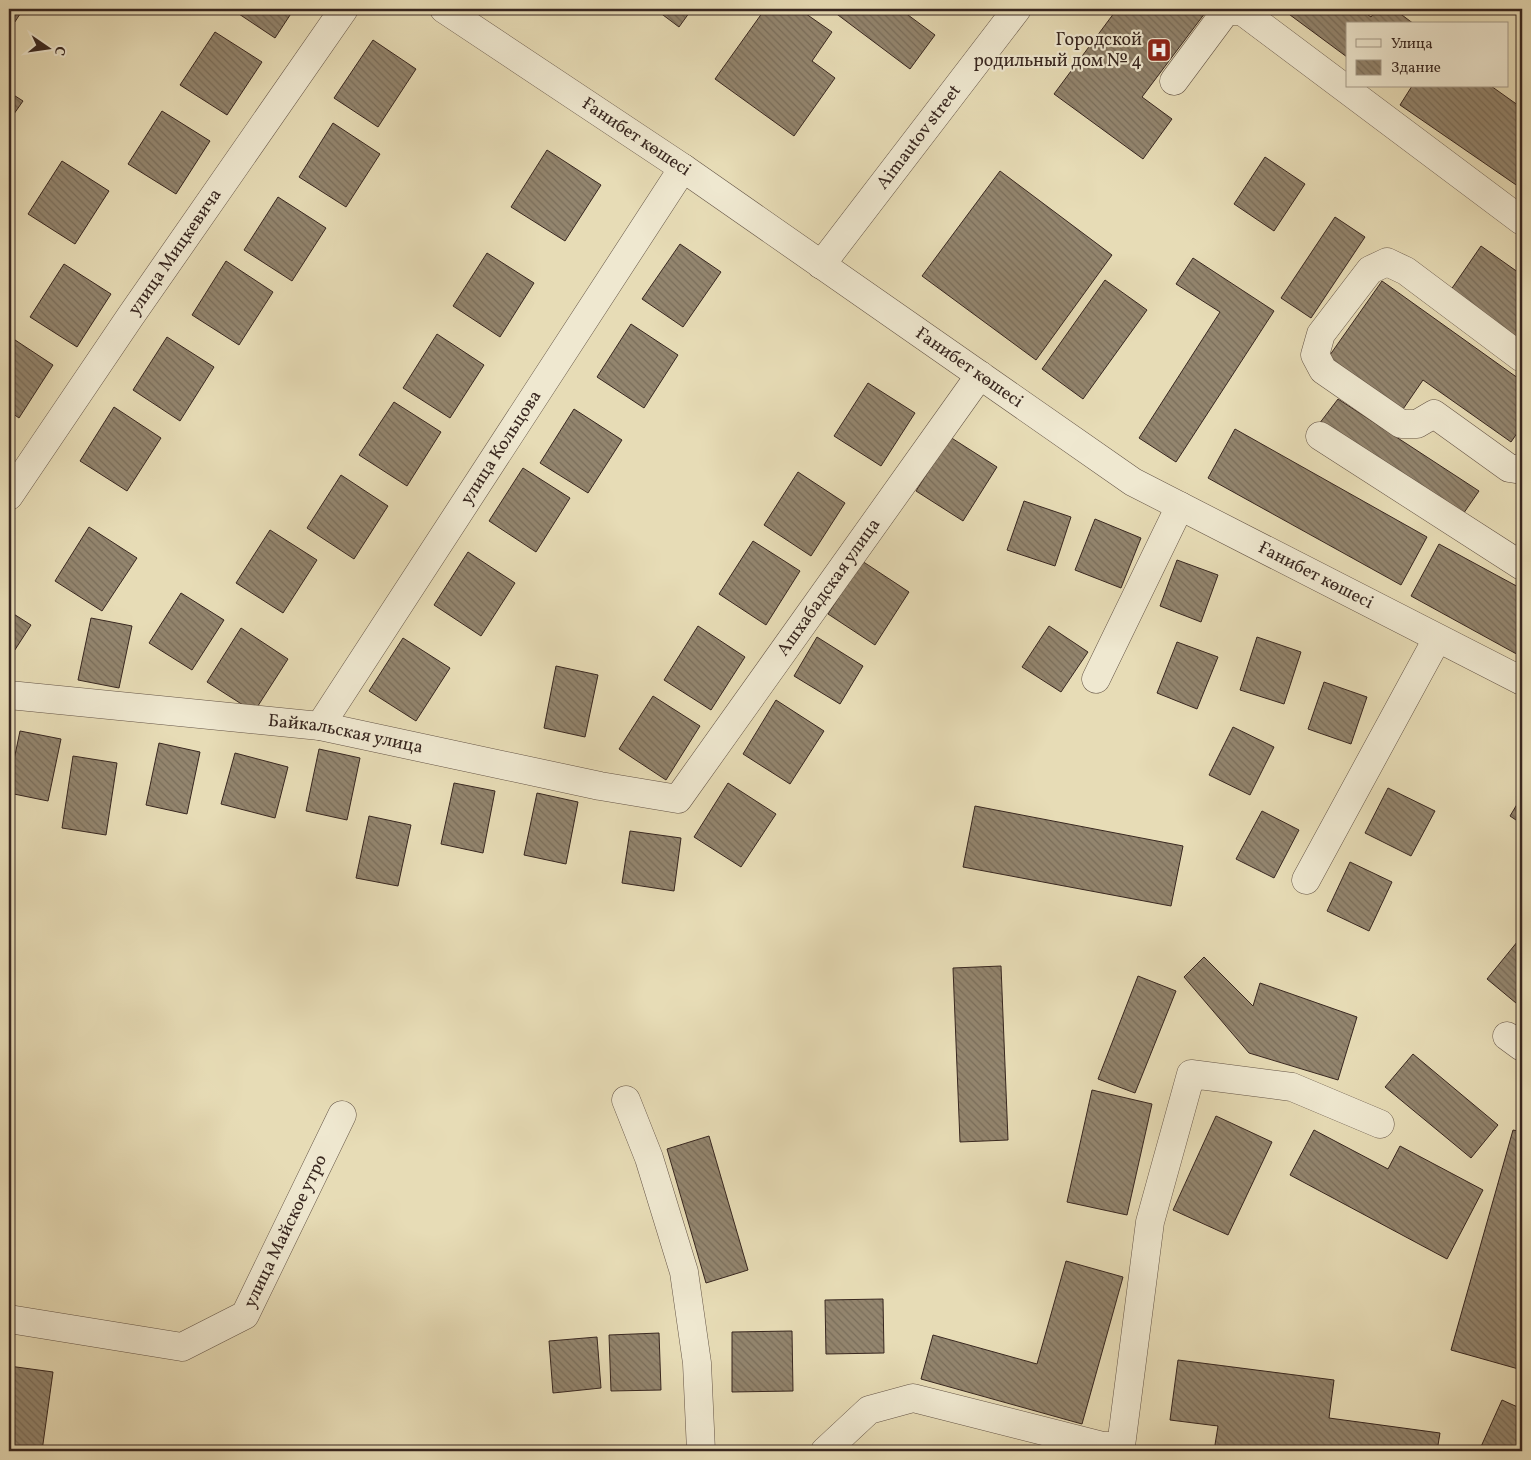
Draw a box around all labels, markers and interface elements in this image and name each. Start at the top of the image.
north arrow [22,22,72,72]
legend [1346,22,1508,88]
place label: Городской родильный дом № 4 [973,28,1142,74]
text: Улица [1391,34,1433,55]
hospital icon: Городской родильный дом № 4 [1146,37,1172,63]
text: С [49,44,69,57]
text: Здание [1391,58,1441,79]
street label: Aimautov street [871,79,967,195]
street label: Ғанибет көшесі [577,92,696,182]
street label: улица Мицкевича [122,184,228,321]
street label: Ғанибет көшесі [910,321,1028,414]
street label: улица Кольцова [455,385,548,510]
street label: Ашхабадская улица [771,513,887,661]
street label: Ғанибет көшесі [1254,536,1378,615]
street label: Байкальская улица [267,708,425,760]
street label: улица Майское утро [238,1150,333,1312]

